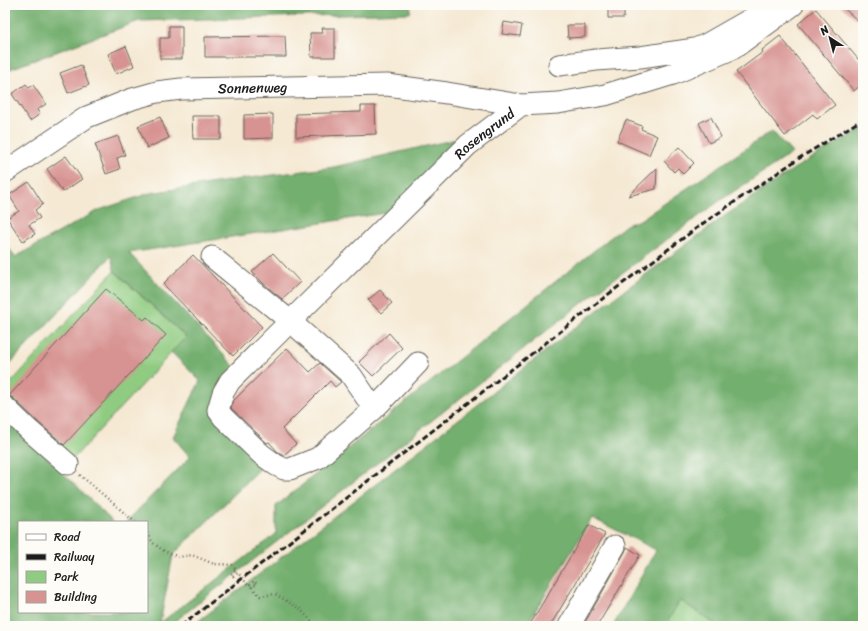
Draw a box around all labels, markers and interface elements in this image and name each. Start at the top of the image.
north arrow [810,18,850,58]
text: N [815,20,833,41]
street label: Sonnenweg [218,75,288,101]
street label: Rosengrund [448,101,522,166]
legend [18,521,148,613]
text: Road [54,526,81,548]
text: Railway [54,546,95,568]
text: Park [54,566,79,588]
text: Building [54,586,97,608]

